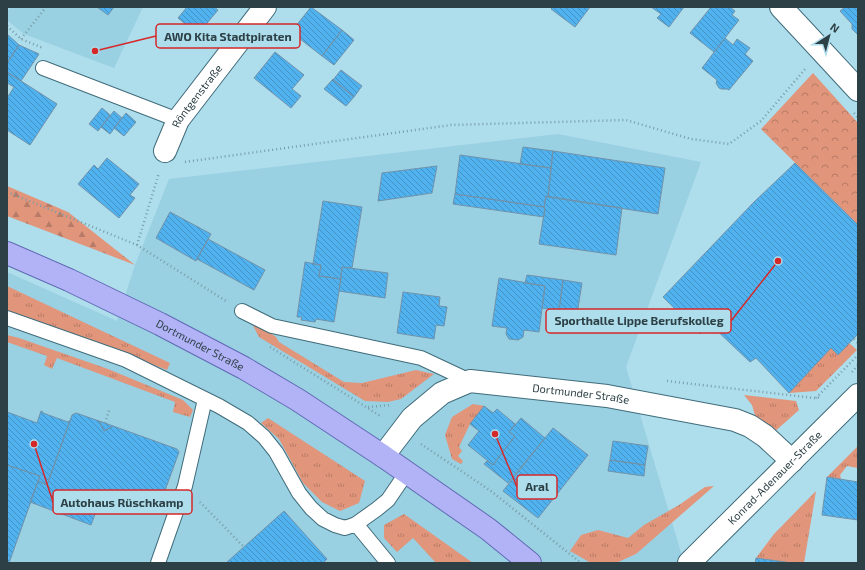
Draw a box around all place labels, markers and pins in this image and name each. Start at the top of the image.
callout: AWO Kita Stadtpiraten [156,24,300,48]
callout: Sporthalle Lippe Berufskolleg [546,309,731,333]
callout: Aral [517,475,557,499]
callout: Autohaus Rüschkamp [53,490,192,514]

